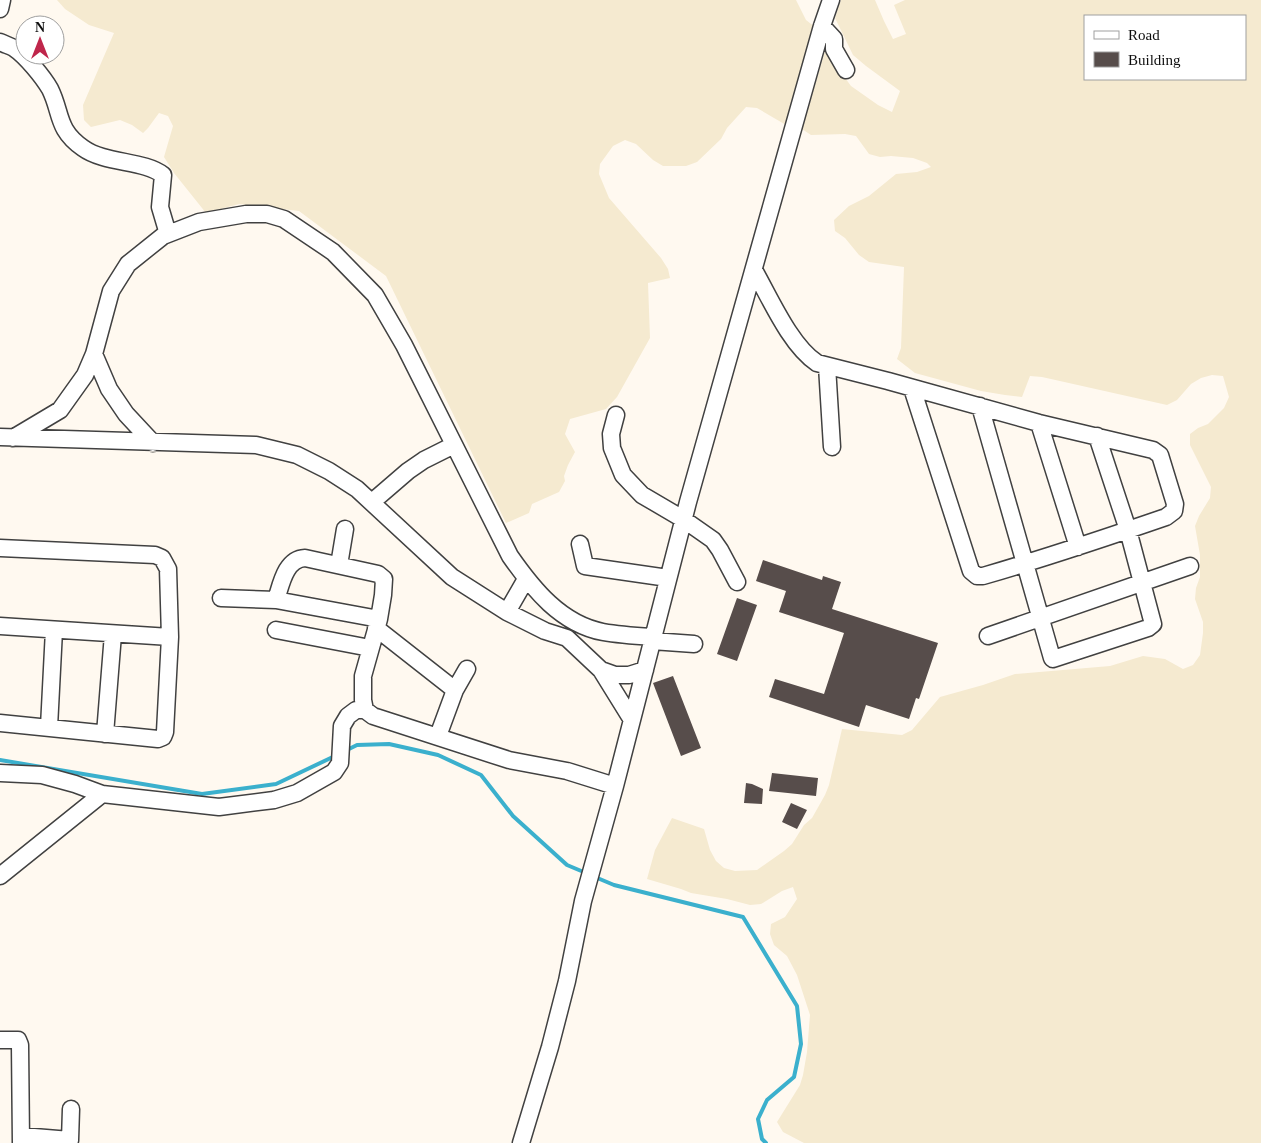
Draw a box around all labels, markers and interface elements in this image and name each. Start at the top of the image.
north arrow [15,15,65,65]
legend [1084,15,1246,80]
text: N [35,20,45,35]
text: Road [1128,27,1160,43]
text: Building [1128,52,1181,68]

